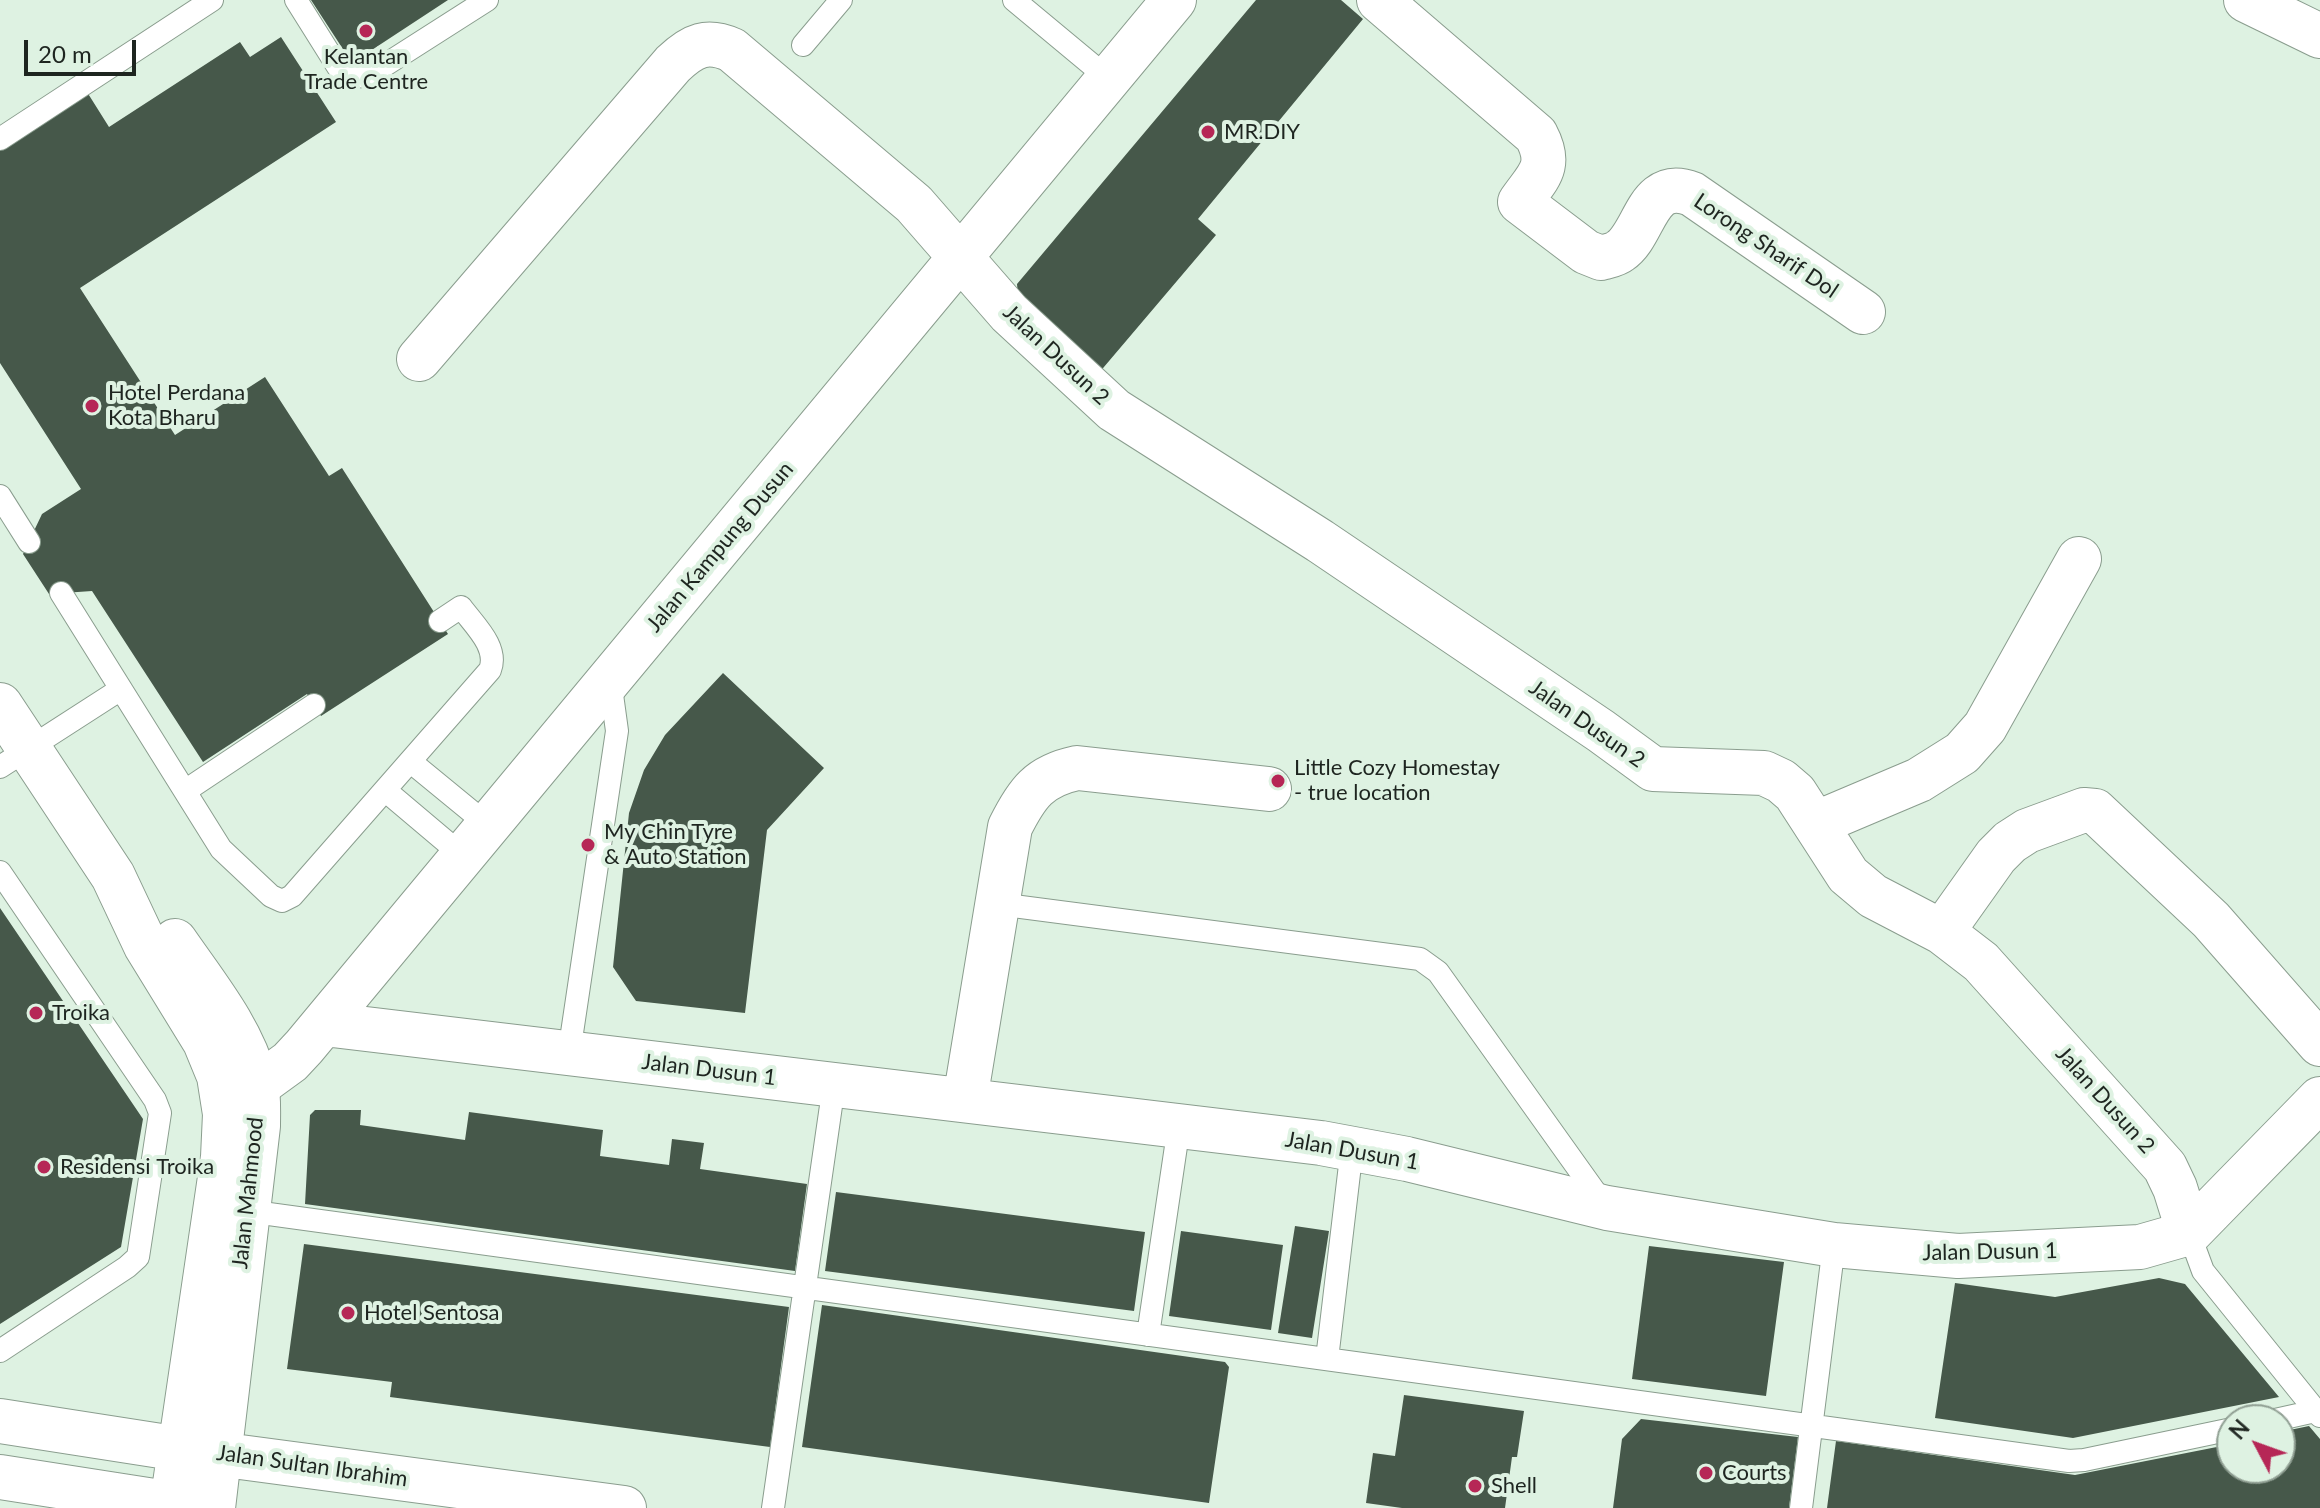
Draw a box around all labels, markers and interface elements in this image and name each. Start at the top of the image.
marker: Kelantan Trade Centre [357,22,375,40]
scale bar [28,24,140,74]
text: 20 m [38,39,92,68]
place label: Kelantan Trade Centre [304,44,428,96]
place label: MR.DIY [1224,119,1300,145]
marker: MR.DIY [1199,123,1217,141]
street label: Lorong Sharif Dol [1689,188,1843,304]
street label: Jalan Dusun 2 [998,299,1114,411]
place label: Hotel Perdana Kota Bharu [108,380,245,432]
marker: Hotel Perdana Kota Bharu [83,397,101,415]
street label: Jalan Kampung Dusun [641,456,799,638]
street label: Jalan Dusun 2 [1524,674,1650,774]
place label: Little Cozy Homestay - true location [1294,755,1500,806]
marker: Little Cozy Homestay - true location [1269,772,1287,790]
place label: My Chin Tyre & Auto Station [604,819,747,870]
marker: My Chin Tyre & Auto Station [579,836,597,854]
place label: Troika [52,1000,110,1026]
marker: Troika [27,1004,45,1022]
street label: Jalan Dusun 2 [2050,1041,2160,1159]
street label: Jalan Dusun 1 [640,1049,778,1091]
street label: Jalan Mahmood [227,1116,269,1270]
street label: Jalan Dusun 1 [1283,1126,1421,1176]
place label: Residensi Troika [60,1154,214,1180]
marker: Residensi Troika [35,1158,53,1176]
street label: Jalan Dusun 1 [1922,1238,2058,1266]
place label: Hotel Sentosa [364,1300,499,1326]
marker: Hotel Sentosa [339,1304,357,1322]
north arrow [2216,1404,2296,1484]
text: N [2223,1414,2255,1444]
street label: Jalan Sultan Ibrahim [215,1440,409,1492]
place label: Courts [1722,1460,1787,1486]
marker: Courts [1697,1464,1715,1482]
place label: Shell [1491,1473,1537,1499]
marker: Shell [1466,1477,1484,1495]

